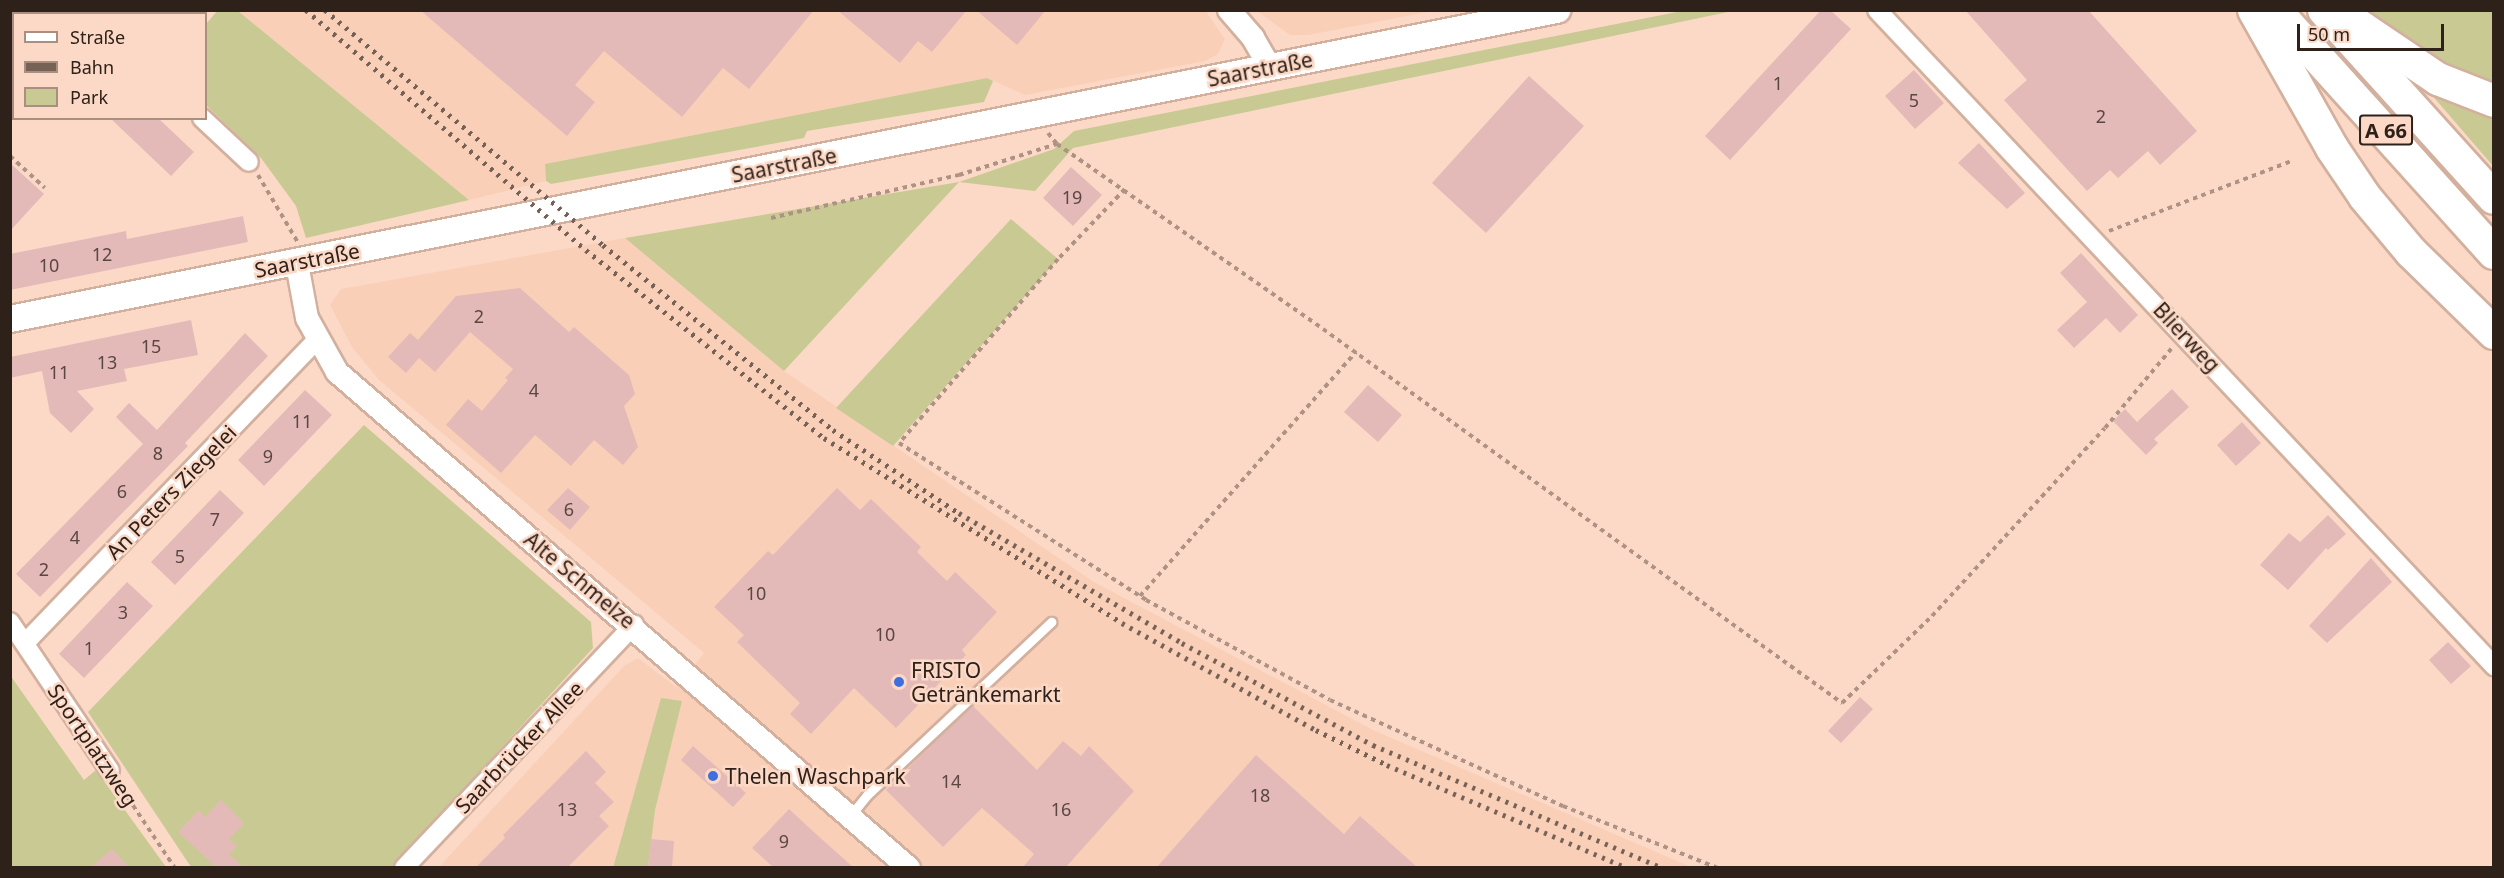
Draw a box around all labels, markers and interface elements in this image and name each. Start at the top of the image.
legend [12,12,207,120]
scale bar [2300,12,2447,50]
text: 50 m [2308,22,2350,46]
text: Straße [70,25,125,49]
street label: Saarstraße [1205,46,1315,92]
text: Bahn [70,55,114,79]
house number: 1 [1773,72,1783,94]
text: Park [70,85,108,109]
house number: 5 [1909,89,1919,111]
house number: 2 [2096,105,2106,127]
road number: A 66 [2359,113,2413,147]
street label: Saarstraße [729,142,839,188]
house number: 19 [1062,186,1082,208]
street label: Saarstraße [252,237,362,283]
house number: 12 [92,243,112,265]
house number: 10 [39,254,59,276]
street label: Blierweg [2148,297,2226,377]
house number: 2 [474,305,484,327]
house number: 15 [141,335,161,357]
house number: 13 [97,351,117,373]
house number: 11 [49,361,69,383]
house number: 4 [529,379,539,401]
house number: 11 [292,410,312,432]
street label: An Peters Ziegelei [101,420,241,564]
house number: 8 [153,442,163,464]
house number: 9 [263,445,273,467]
house number: 6 [117,480,127,502]
house number: 6 [564,498,574,520]
house number: 7 [210,508,220,530]
house number: 4 [70,526,80,548]
street label: Alte Schmelze [519,526,641,634]
house number: 5 [175,545,185,567]
house number: 2 [39,558,49,580]
house number: 10 [746,582,766,604]
house number: 3 [118,601,128,623]
house number: 10 [875,623,895,645]
house number: 1 [84,637,94,659]
place label: FRISTO Getränkemarkt [911,657,1061,707]
marker: FRISTO Getränkemarkt [892,675,906,689]
street label: Saarbrücker Allee [450,676,588,818]
street label: Sportplatzweg [43,679,143,811]
place label: Thelen Waschpark [725,763,906,789]
marker: Thelen Waschpark [706,769,720,783]
house number: 14 [941,770,961,792]
house number: 18 [1250,784,1270,806]
house number: 13 [557,798,577,820]
house number: 16 [1051,798,1071,820]
house number: 9 [779,830,789,852]

